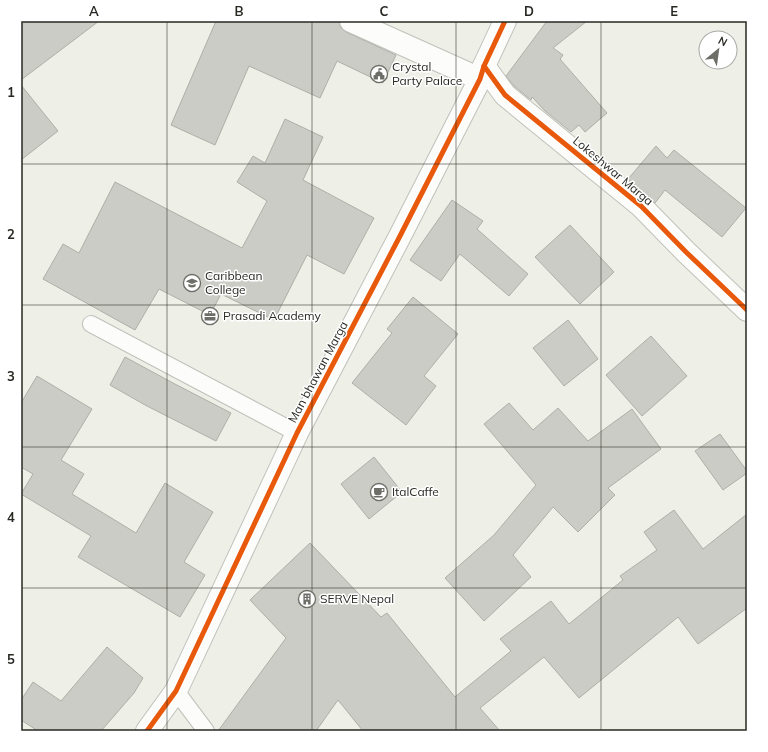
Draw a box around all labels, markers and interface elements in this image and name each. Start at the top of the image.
text: A [89,3,99,19]
text: B [235,3,244,19]
text: C [380,3,389,19]
text: D [524,3,534,19]
text: E [670,3,678,19]
north arrow [698,30,738,70]
text: N [716,33,730,49]
place label: Crystal Party Palace [392,59,462,88]
public building icon: Crystal Party Palace [369,64,389,84]
text: 1 [7,84,15,100]
street label: Lokeshwar Marga [570,133,656,209]
text: 2 [7,226,15,242]
place label: Caribbean College [205,268,263,297]
school or university icon: Caribbean College [182,273,202,293]
office icon: Prasadi Academy [200,306,220,326]
place label: Prasadi Academy [223,308,322,323]
street label: Man bhawan Marga [284,318,351,425]
text: 3 [7,368,15,384]
cafe icon: ItalCaffe [369,482,389,502]
place label: ItalCaffe [392,484,439,499]
text: 4 [7,509,15,525]
building icon: SERVE Nepal [297,589,317,609]
place label: SERVE Nepal [320,591,394,606]
text: 5 [7,651,15,667]

